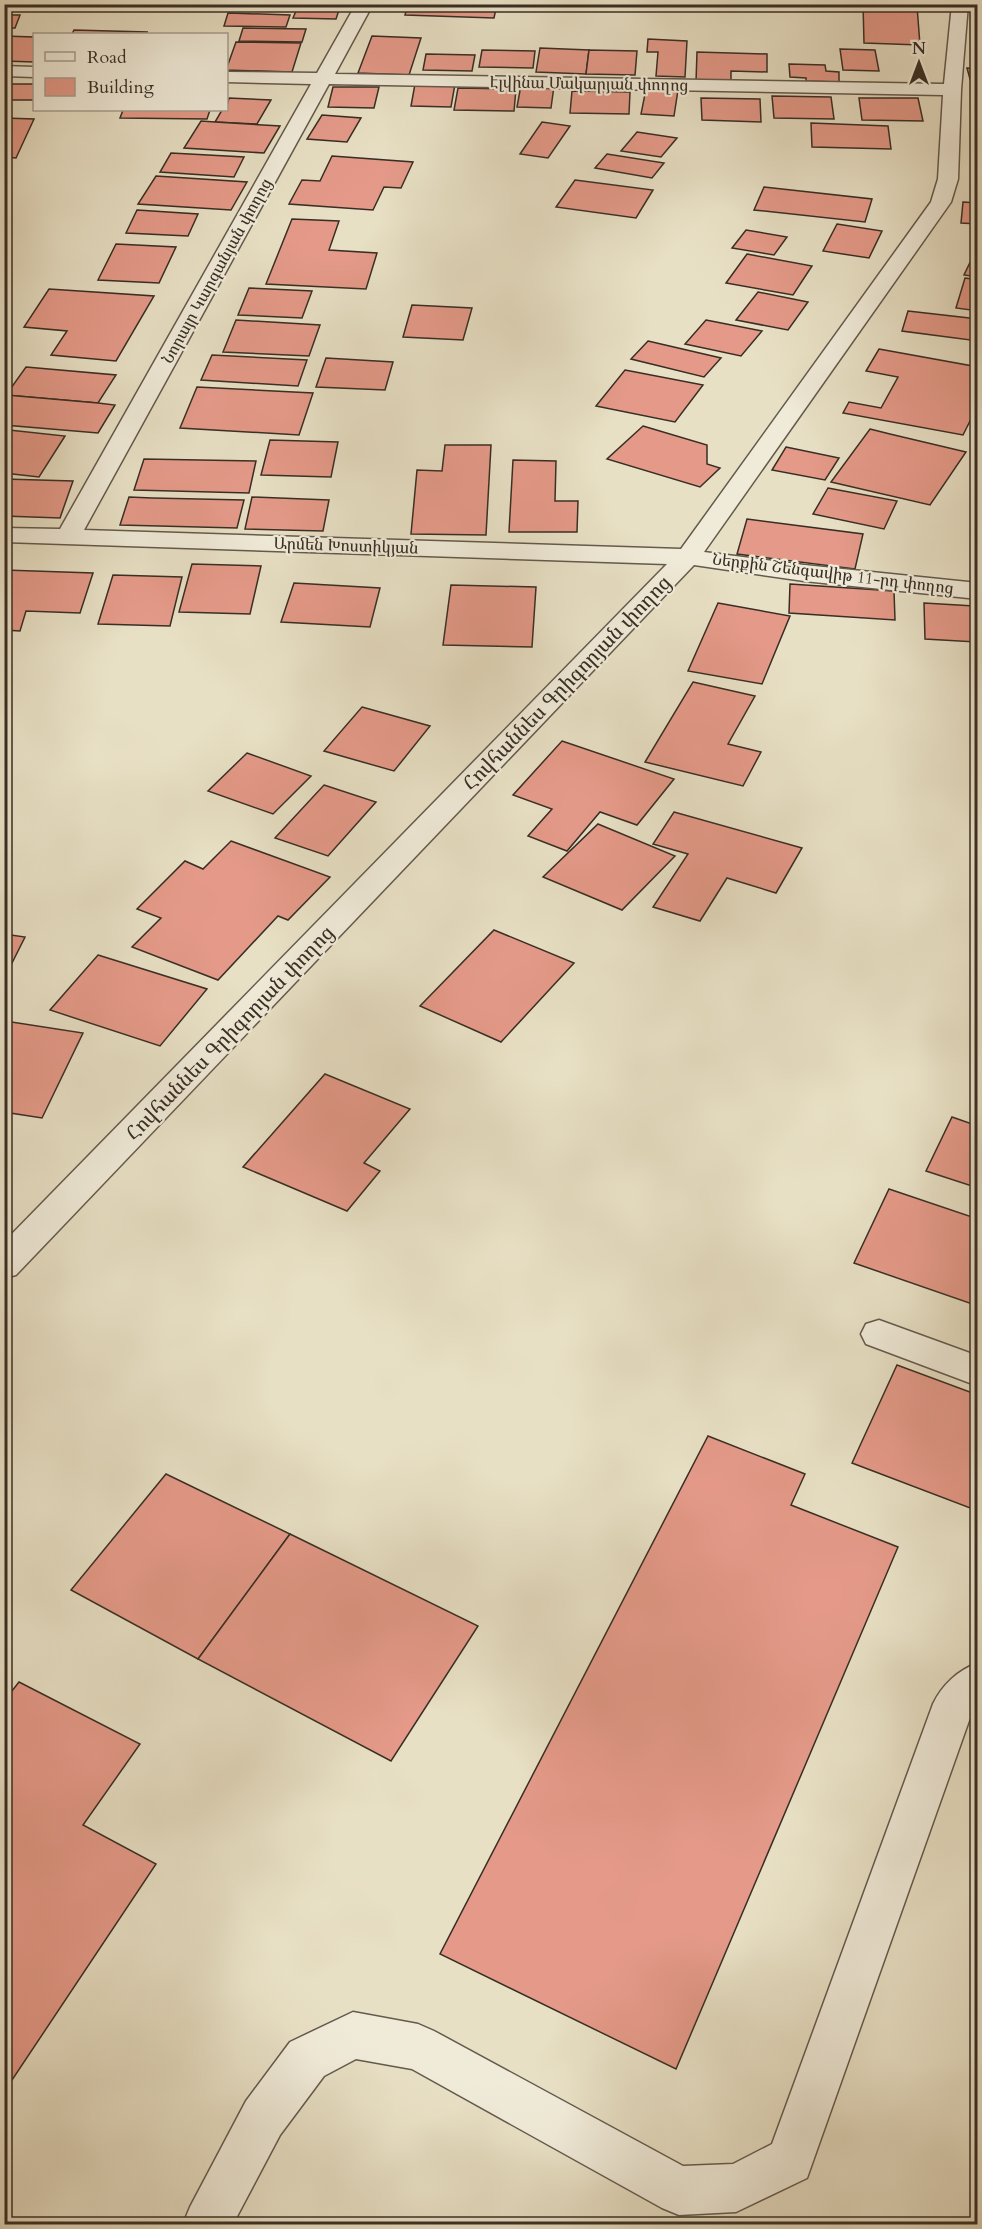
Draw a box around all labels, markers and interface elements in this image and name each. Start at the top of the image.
legend [33,33,228,111]
north arrow [889,33,949,93]
text: N [912,38,926,60]
text: Road [87,45,127,70]
street label: Էլվինա Մակարյան փողոց [489,71,689,97]
text: Building [87,75,155,100]
street label: Նորայր Կարգանյան փողոց [157,174,277,368]
street label: Արմեն Խոստիկյան [273,532,419,560]
street label: Ներքին Շենգավիթ 11-րդ փողոց [711,548,955,600]
street label: Հովհաննես Գրիգորյան փողոց [457,570,677,796]
street label: Հովհաննես Գրիգորյան փողոց [120,920,340,1146]

